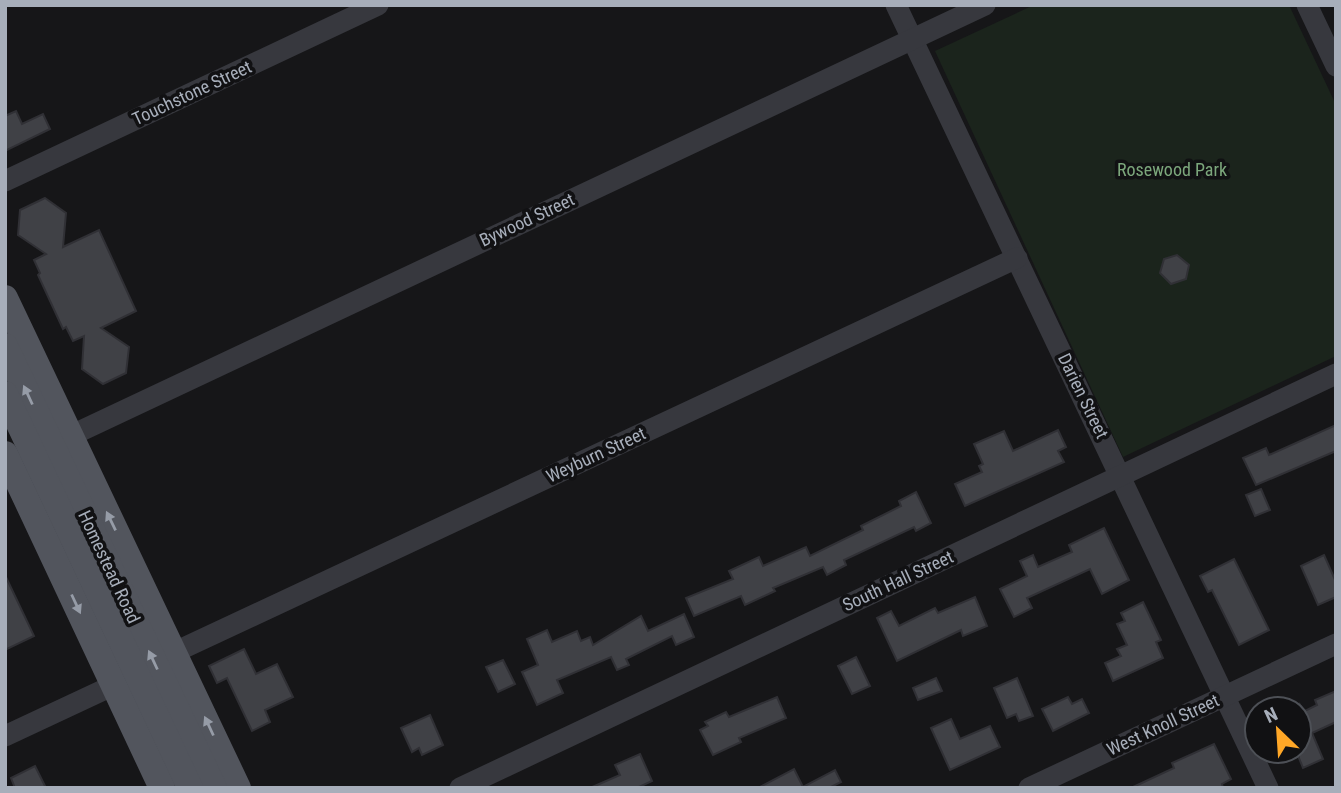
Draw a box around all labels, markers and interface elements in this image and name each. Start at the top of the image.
street label: Touchstone Street [129,56,255,129]
park label: Rosewood Park [1117,159,1227,180]
street label: Bywood Street [476,188,578,251]
street label: Darien Street [1054,350,1113,442]
one-way arrow [22,385,34,405]
street label: Weyburn Street [543,422,649,487]
street label: Homestead Road [74,507,145,627]
one-way arrow [105,511,117,531]
street label: South Hall Street [839,546,956,615]
one-way arrow [71,594,82,615]
one-way arrow [147,649,158,670]
street label: West Knoll Street [1103,689,1222,760]
north arrow [1243,695,1313,765]
text: N [1261,702,1281,728]
one-way arrow [204,716,215,736]

